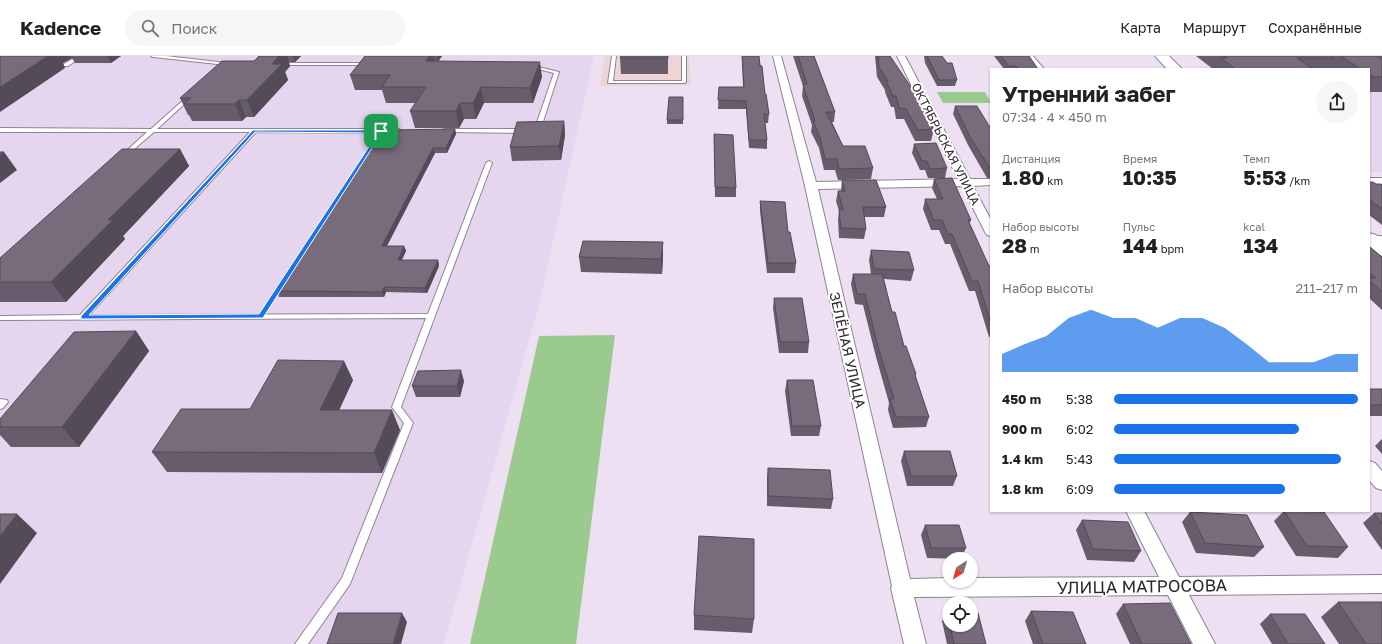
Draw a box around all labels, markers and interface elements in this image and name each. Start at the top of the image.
search box [125,10,405,46]
text: Kadence [20,16,101,39]
icon: search [139,17,161,39]
text: Поиск [171,19,217,37]
text: Карта [1120,19,1161,36]
text: Маршрут [1183,19,1246,36]
text: Сохранённые [1268,19,1362,36]
street label: ОКТЯБРЬСКАЯ УЛИЦА [909,80,983,208]
text: Утренний забег [1002,80,1176,107]
button: share [1316,81,1358,123]
text: 07:34 · 4 × 450 m [1002,109,1107,125]
pin [364,114,398,148]
icon: arrive [370,120,392,142]
text: Дистанция [1002,152,1061,165]
text: Время [1123,152,1157,165]
text: Темп [1243,152,1270,165]
text: 1.80 [1002,165,1045,189]
text: 10:35 [1123,165,1177,189]
text: 5:53 [1243,165,1286,189]
text: km [1045,174,1063,187]
text: /km [1286,174,1310,187]
text: Набор высоты [1002,220,1079,233]
text: Пульс [1123,220,1155,233]
text: kcal [1243,220,1265,233]
text: 28 [1002,233,1027,257]
text: 144 [1123,233,1158,257]
text: 134 [1243,233,1278,257]
text: m [1027,242,1040,255]
text: bpm [1158,242,1184,255]
text: Набор высоты [1002,280,1093,296]
text: 211–217 m [1295,280,1358,296]
street label: ЗЕЛЁНАЯ УЛИЦА [826,290,870,410]
text: 450 m [1002,391,1041,407]
text: 5:38 [1066,391,1093,407]
text: 900 m [1002,421,1042,437]
text: 6:02 [1066,421,1093,437]
text: 1.4 km [1002,451,1043,467]
text: 5:43 [1066,451,1093,467]
text: 1.8 km [1002,481,1043,497]
text: 6:09 [1066,481,1094,497]
north arrow [942,552,978,588]
map controls [942,552,978,632]
street label: УЛИЦА МАТРОСОВА [1057,574,1228,598]
button: locate [942,596,978,632]

